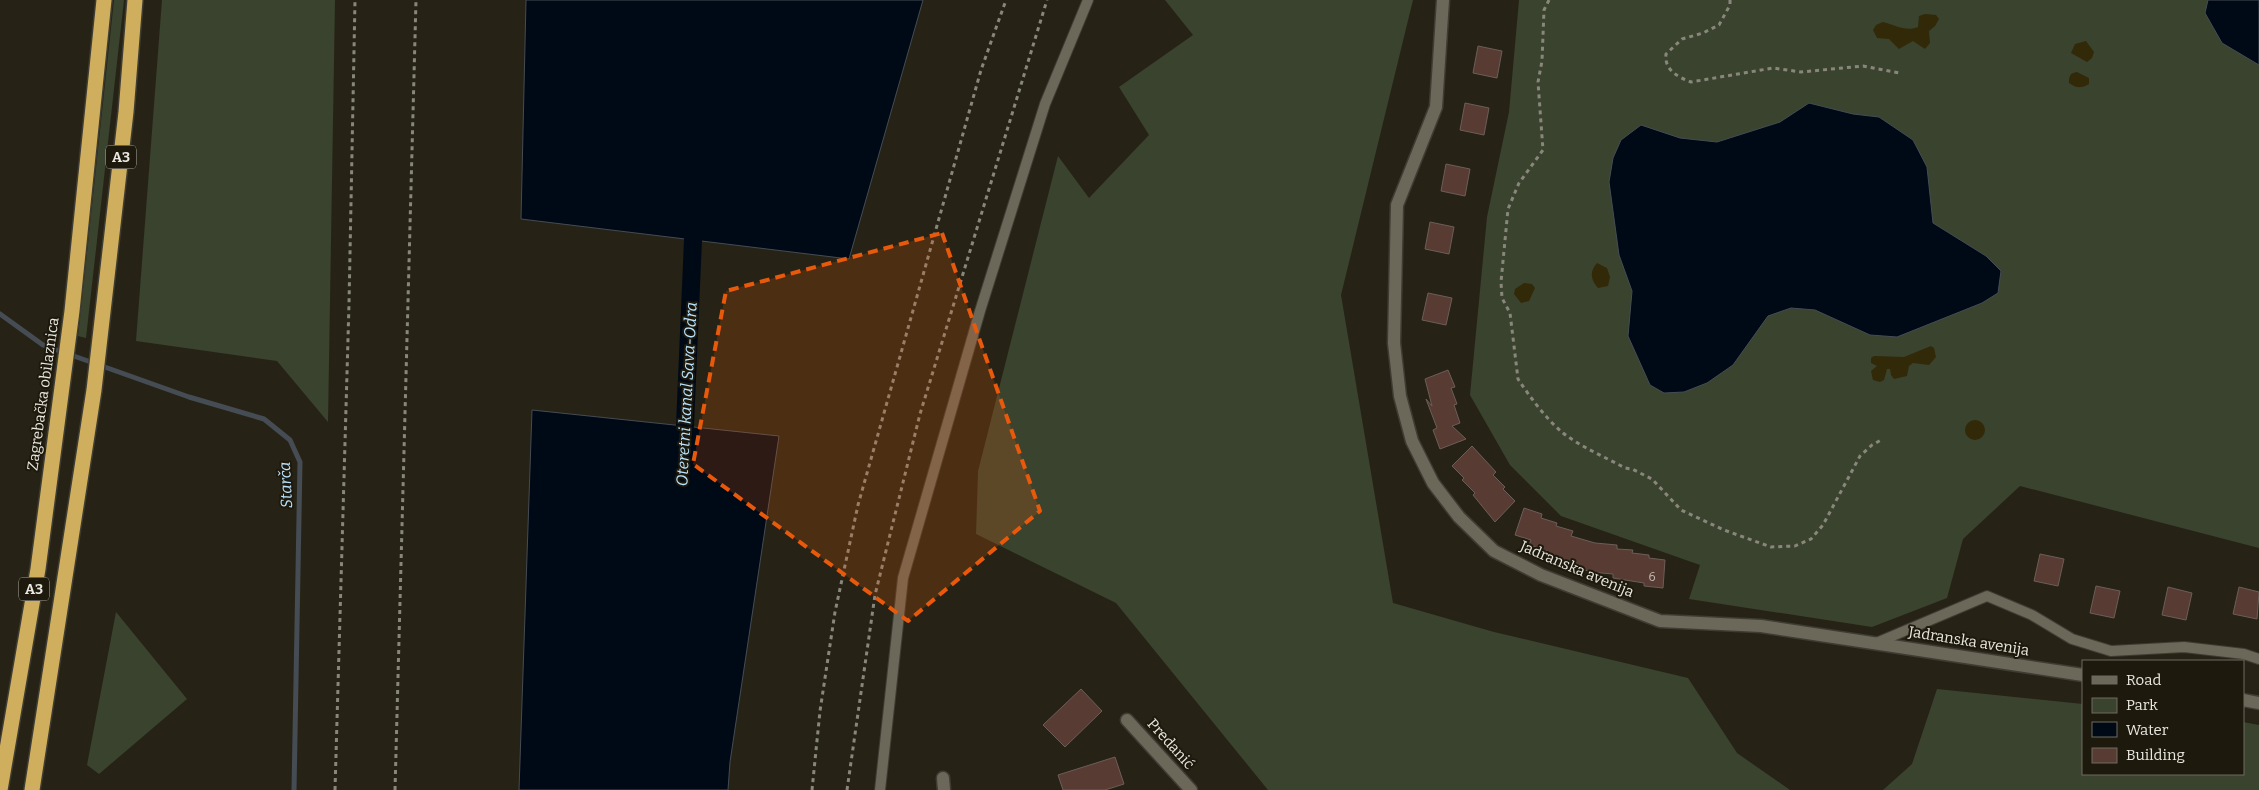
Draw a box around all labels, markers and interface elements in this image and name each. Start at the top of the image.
road number: A3 [106,146,136,168]
water label: Oteretni kanal Sava-Odra [672,301,701,487]
street label: Zagrebačka obilaznica [23,316,63,472]
water label: Starča [275,461,296,509]
street label: Jadranska avenija [1516,536,1637,601]
house number: 6 [1648,570,1656,584]
road number: A3 [19,578,49,600]
street label: Jadranska avenija [1906,622,2031,659]
legend [2082,660,2244,775]
text: Road [2126,671,2161,689]
text: Park [2126,696,2158,714]
street label: Predanić [1144,715,1199,773]
text: Water [2126,721,2169,739]
text: Building [2126,746,2185,764]

